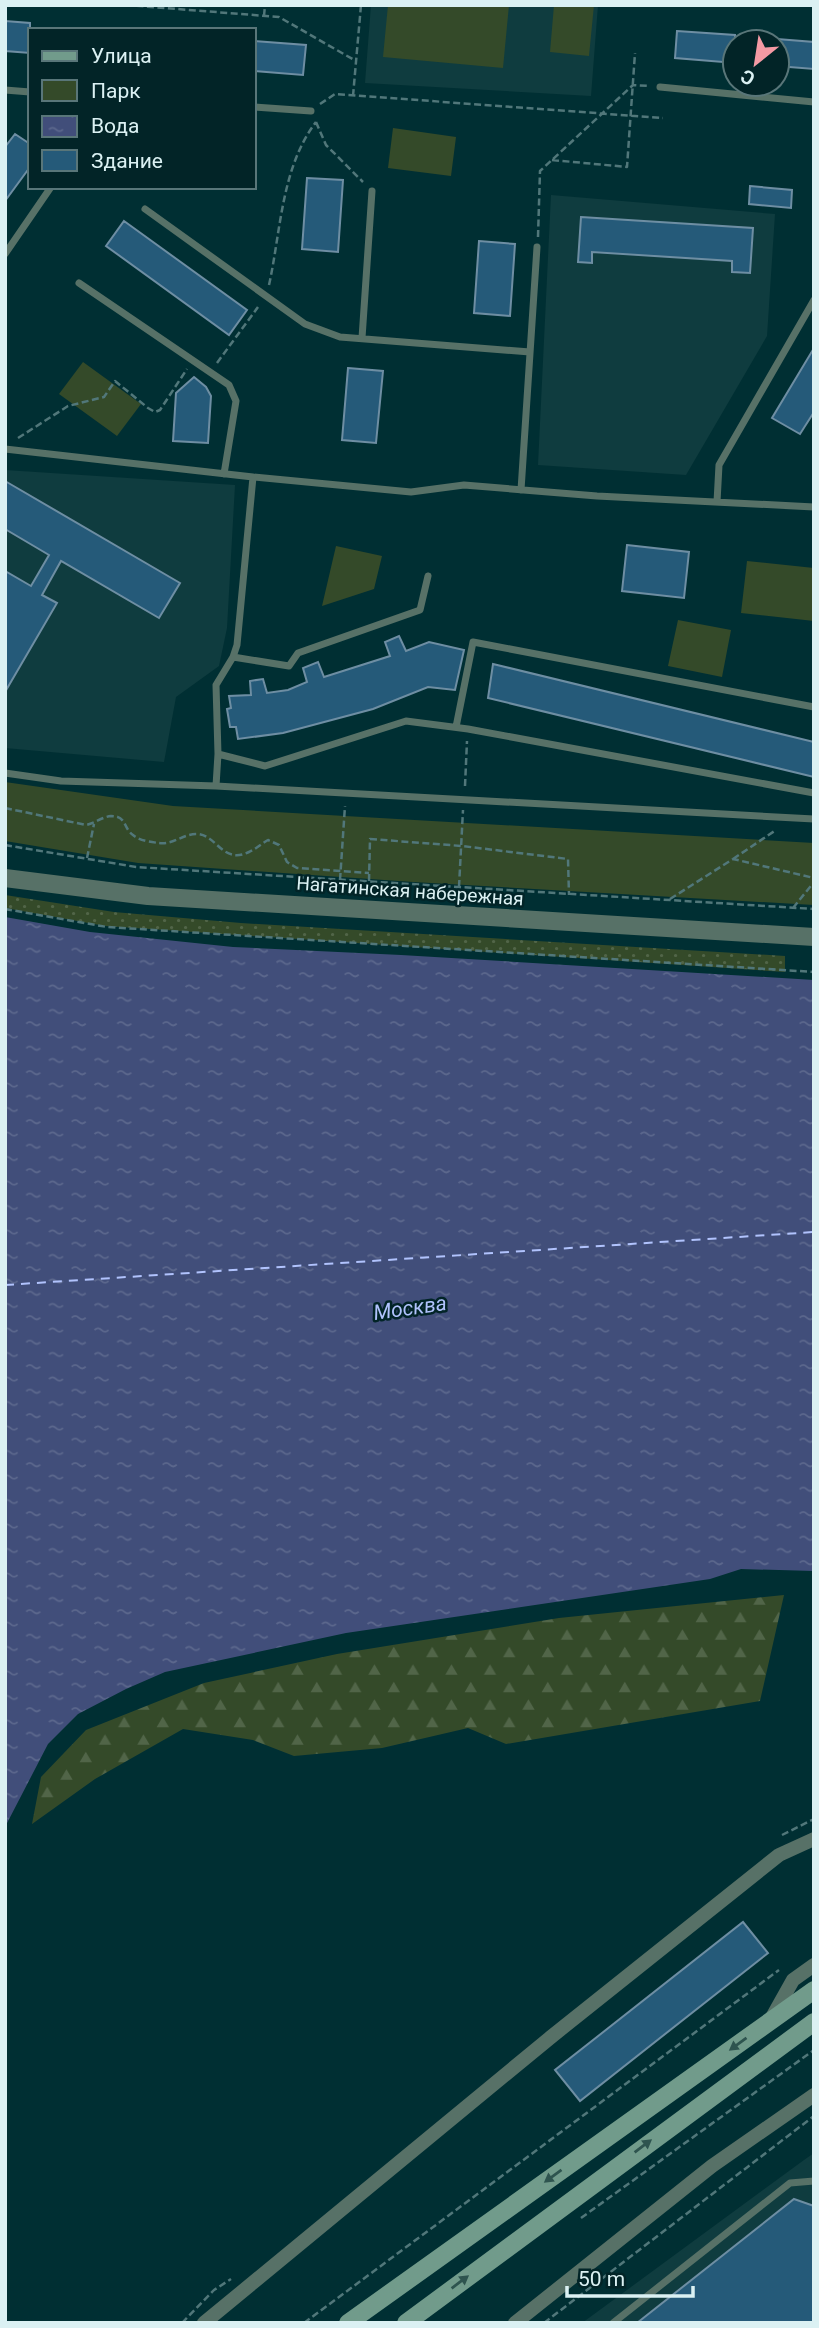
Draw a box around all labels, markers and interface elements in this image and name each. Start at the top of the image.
legend [28,28,256,189]
north arrow [721,28,791,98]
text: Улица [91,44,152,68]
text: С [737,64,759,90]
text: Парк [91,79,141,103]
text: Вода [91,114,139,138]
text: Здание [91,149,163,173]
street label: Нагатинская набережная [296,872,524,910]
water label: Москва [372,1291,448,1325]
one-way arrow [729,2037,747,2051]
one-way arrow [634,2140,652,2154]
one-way arrow [544,2169,562,2183]
scale bar [567,2254,693,2298]
text: 50 m [578,2267,625,2291]
one-way arrow [451,2275,470,2289]

